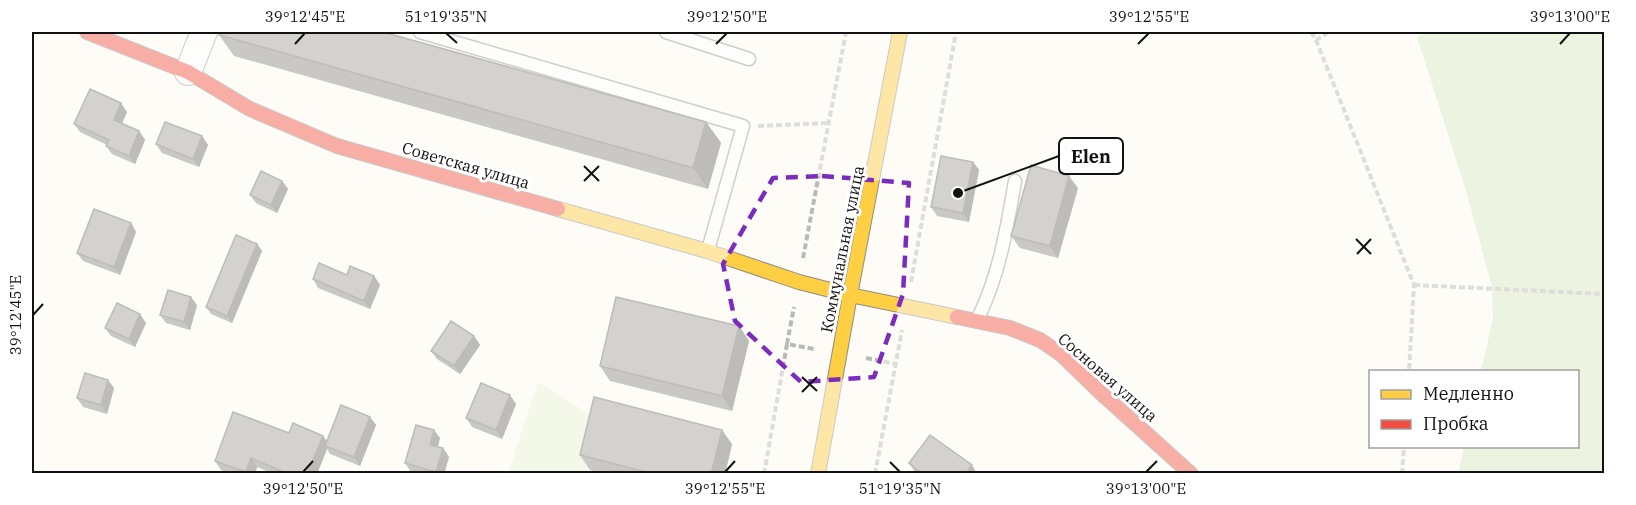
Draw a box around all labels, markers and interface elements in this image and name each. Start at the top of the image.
text: 39°12'45"E [265,7,345,26]
text: 51°19'35"N [405,7,487,26]
text: 39°12'50"E [687,7,767,26]
text: 39°12'55"E [1109,7,1189,26]
text: 39°13'00"E [1530,7,1610,26]
street label: Советская улица [400,137,532,193]
callout: Elen [1059,138,1123,174]
text: Elen [1071,145,1111,168]
street label: Коммунальная улица [816,164,868,334]
text: 39°12'45"E [6,275,25,355]
street label: Сосновая улица [1054,328,1162,426]
legend [1369,370,1579,448]
text: Медленно [1423,382,1514,405]
text: Пробка [1423,412,1489,435]
text: 39°12'50"E [263,479,343,498]
text: 39°12'55"E [685,479,765,498]
text: 51°19'35"N [859,479,941,498]
text: 39°13'00"E [1106,479,1186,498]

